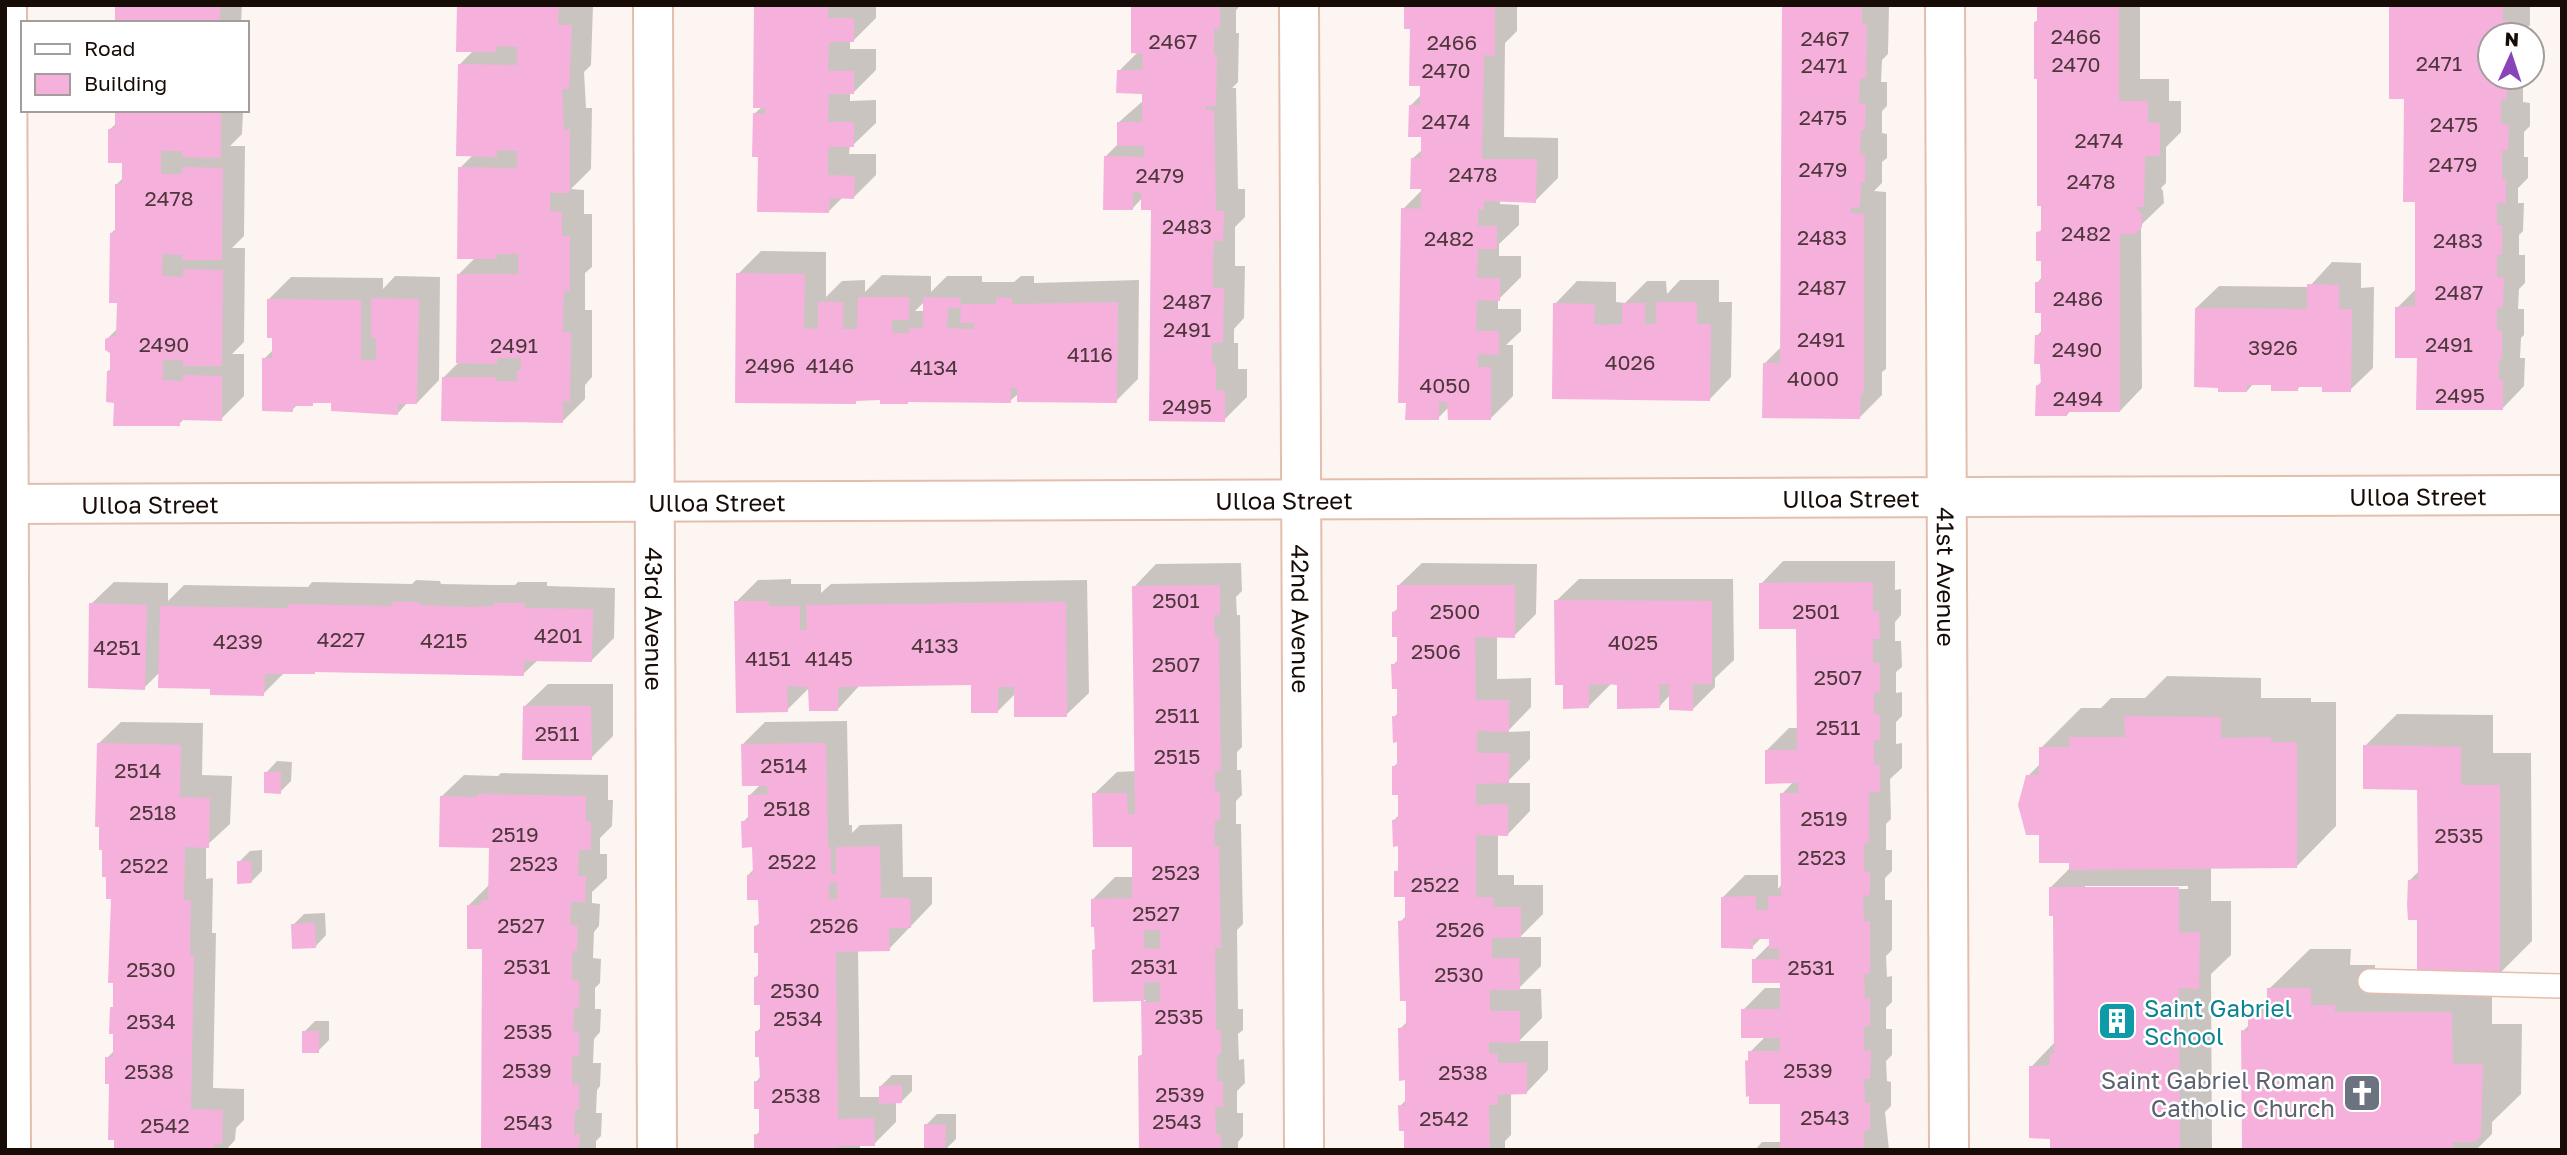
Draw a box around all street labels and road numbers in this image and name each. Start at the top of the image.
street label: Ulloa Street [2349,481,2487,510]
street label: Ulloa Street [1782,483,1920,512]
street label: Ulloa Street [1215,485,1353,514]
street label: Ulloa Street [648,487,786,516]
street label: Ulloa Street [81,489,219,518]
street label: 41st Avenue [1932,507,1962,647]
street label: 42nd Avenue [1287,545,1317,693]
street label: 43rd Avenue [640,547,670,691]

